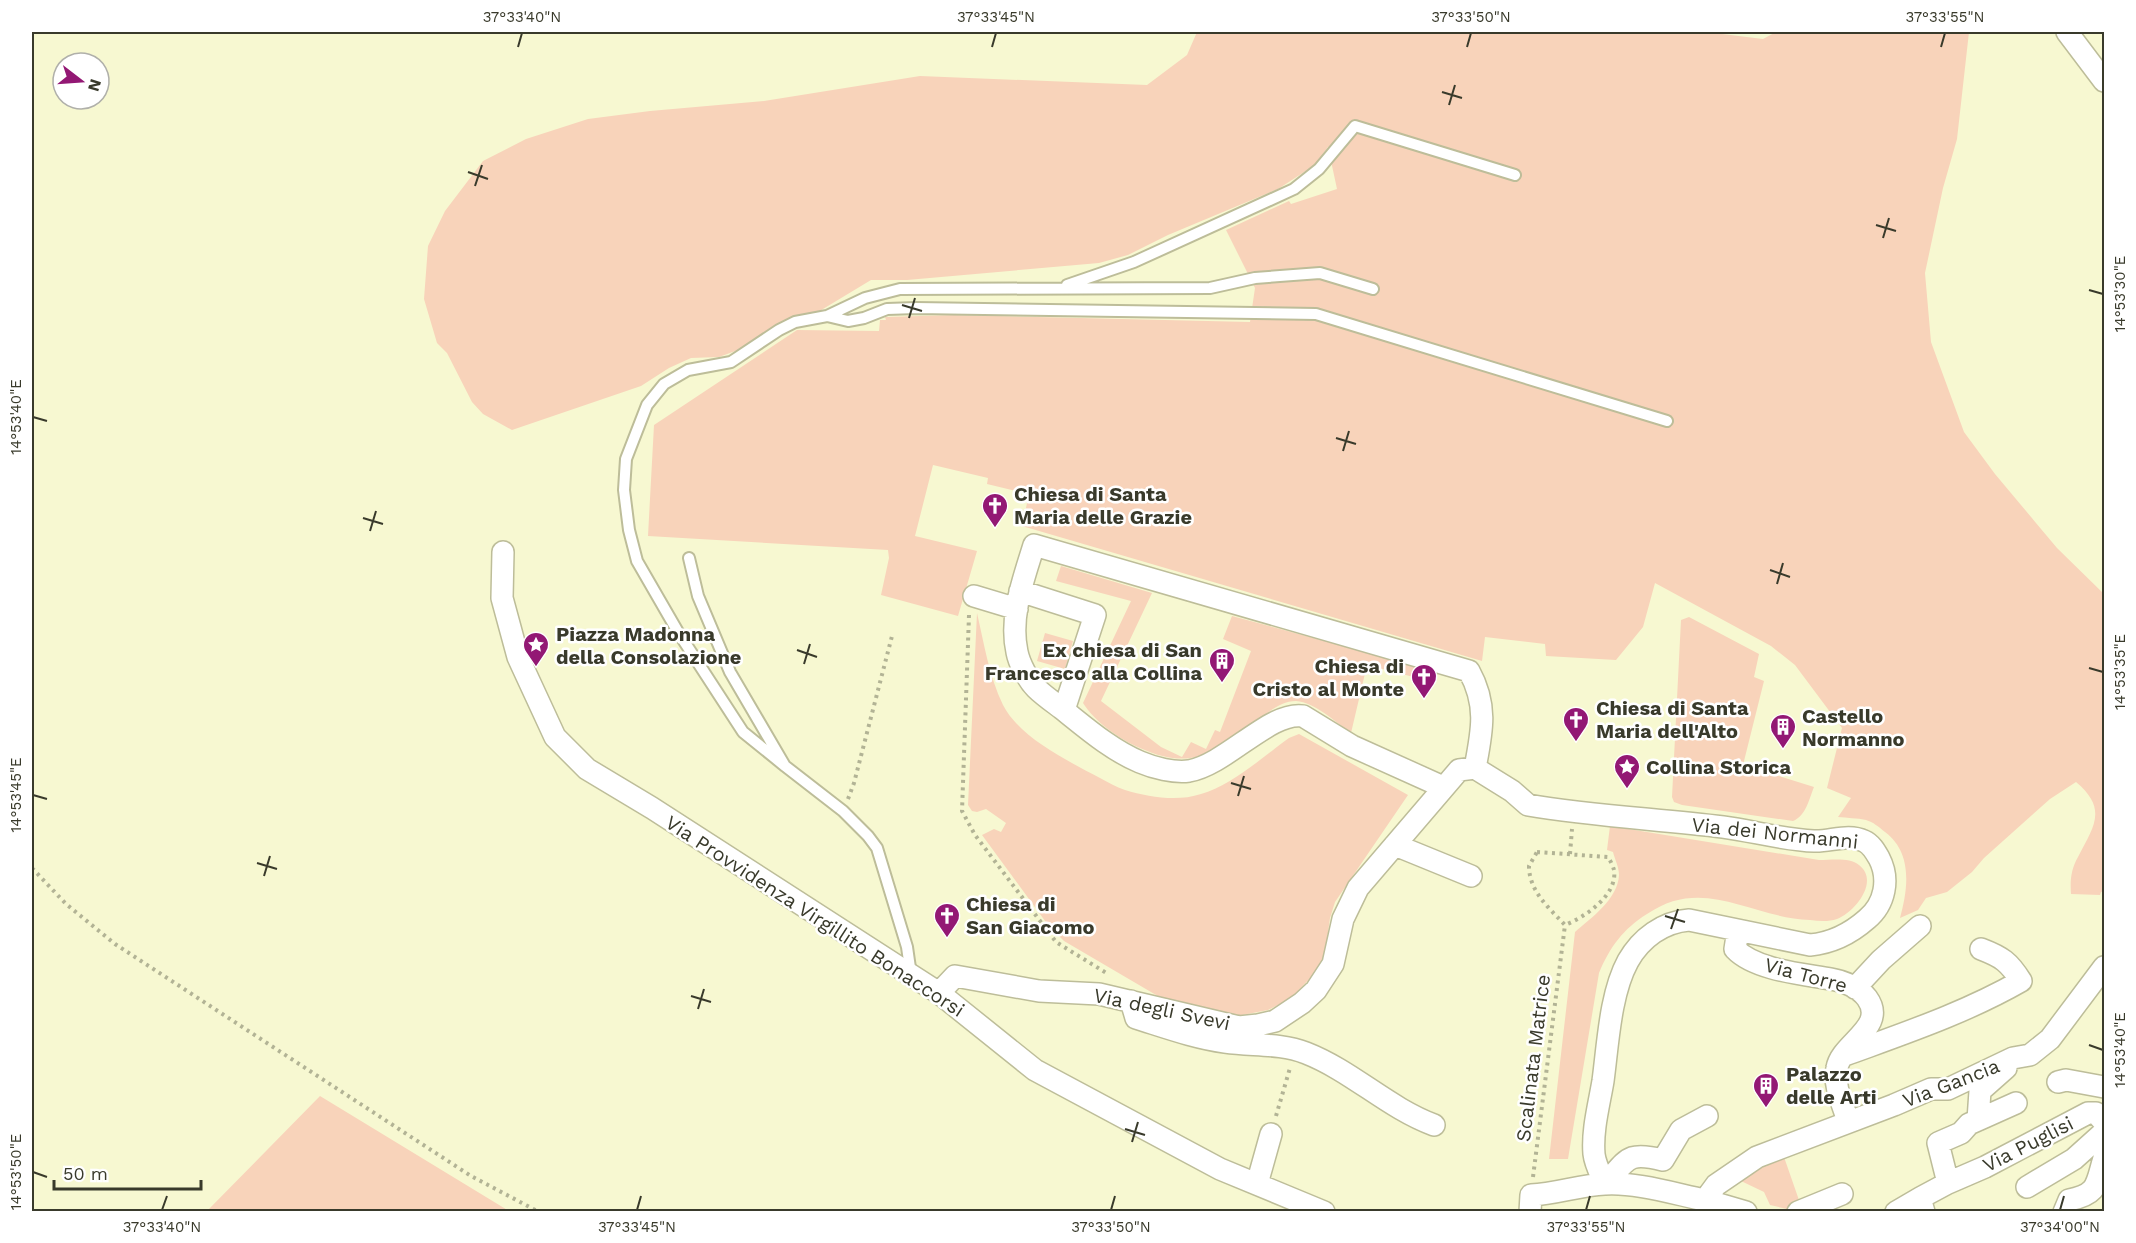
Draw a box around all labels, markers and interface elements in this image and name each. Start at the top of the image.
text: 37°33'40"N [483,8,561,26]
text: 37°33'45"N [957,8,1035,26]
text: 37°33'50"N [1431,8,1511,26]
text: 37°33'55"N [1906,8,1984,26]
north arrow [51,51,111,111]
text: N [84,77,106,94]
text: 14°53'30"E [2111,256,2129,332]
text: 14°53'40"E [7,379,25,455]
place label: Chiesa di Santa Maria delle Grazie [1014,482,1192,529]
church icon: Chiesa di Santa Maria delle Grazie [980,491,1010,529]
place label: Piazza Madonna della Consolazione [556,622,741,669]
place icon: Piazza Madonna della Consolazione [521,630,551,668]
text: 14°53'35"E [2111,634,2129,710]
place label: Ex chiesa di San Francesco alla Collina [985,638,1202,685]
building icon: Ex chiesa di San Francesco alla Collina [1207,646,1237,684]
place label: Chiesa di Cristo al Monte [1253,654,1404,701]
church icon: Chiesa di Cristo al Monte [1409,662,1439,700]
place label: Chiesa di Santa Maria dell'Alto [1596,696,1749,743]
place label: Castello Normanno [1802,704,1905,751]
church icon: Chiesa di Santa Maria dell'Alto [1561,705,1591,743]
building icon: Castello Normanno [1768,712,1798,750]
place icon: Collina Storica [1612,752,1642,790]
place label: Collina Storica [1646,755,1791,779]
text: 14°53'45"E [7,757,25,833]
street label: Via Provvidenza Virgillito Bonaccorsi [661,810,969,1022]
street label: Via dei Normanni [1691,812,1859,854]
place label: Chiesa di San Giacomo [966,892,1094,939]
church icon: Chiesa di San Giacomo [932,901,962,939]
street label: Via Torre [1762,952,1850,998]
street label: Scalinata Matrice [1511,973,1555,1143]
street label: Via degli Svevi [1092,983,1232,1035]
text: 14°53'40"E [2111,1012,2129,1088]
street label: Via Gancia [1899,1054,2003,1112]
place label: Palazzo delle Arti [1786,1062,1877,1109]
building icon: Palazzo delle Arti [1751,1071,1781,1109]
street label: Via Puglisi [1979,1111,2077,1177]
text: 14°53'50"E [7,1134,25,1210]
scale bar [54,1153,201,1191]
text: 50 m [63,1163,108,1184]
text: 37°33'40"N [123,1218,201,1236]
text: 37°33'45"N [598,1218,676,1236]
text: 37°33'50"N [1071,1218,1151,1236]
text: 37°33'55"N [1547,1218,1625,1236]
text: 37°34'00"N [2020,1218,2100,1236]

